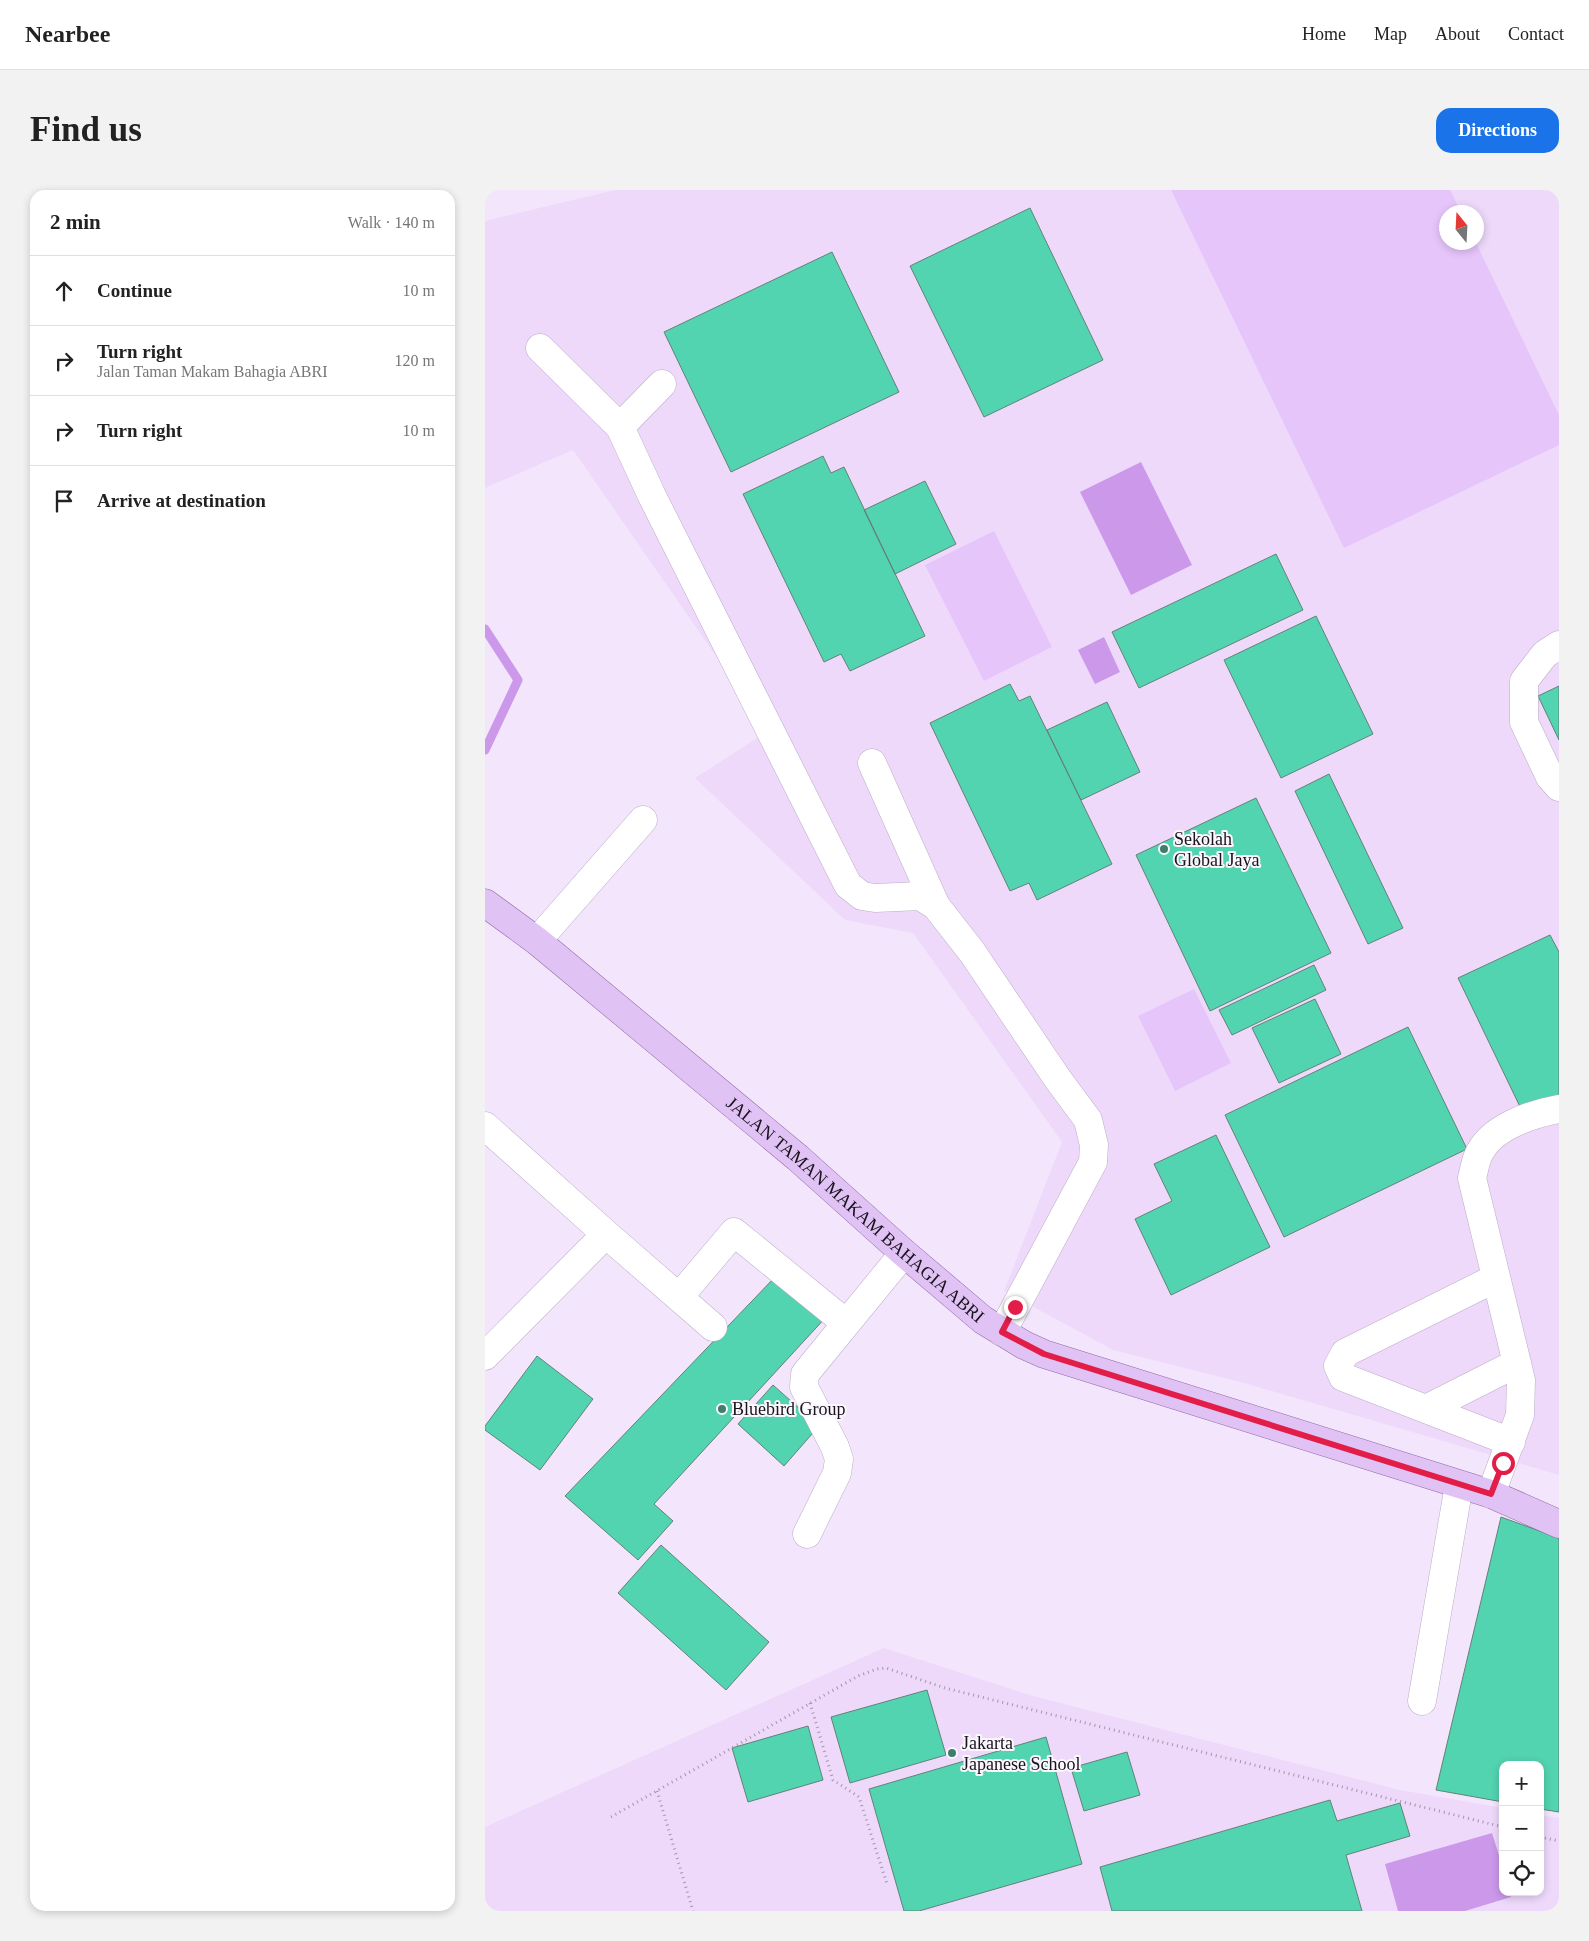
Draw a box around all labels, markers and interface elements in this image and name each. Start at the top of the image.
text: Nearbee [25,21,110,47]
text: Home [1302,24,1346,44]
text: Map [1374,24,1407,44]
text: About [1435,24,1480,44]
text: Contact [1508,24,1564,44]
button: Directions [1436,108,1559,153]
text: Find us [30,110,142,149]
north arrow [1439,205,1484,250]
text: 2 min [50,210,101,234]
text: Walk · 140 m [348,214,435,231]
icon: ahead [50,277,78,305]
text: Continue [97,280,172,301]
text: 10 m [403,282,435,299]
text: Turn right [97,341,182,362]
icon: right [50,347,78,375]
text: 120 m [395,352,435,369]
text: Jalan Taman Makam Bahagia ABRI [97,363,328,380]
icon: right [50,417,78,445]
text: Turn right [97,420,182,441]
text: 10 m [403,422,435,439]
icon: arrive [50,487,78,515]
text: Arrive at destination [97,490,266,511]
place label: Sekolah Global Jaya [1174,829,1259,870]
marker: Sekolah Global Jaya [1158,843,1170,855]
street label: JALAN TAMAN MAKAM BAHAGIA ABRI [722,1093,988,1327]
route end [1004,1296,1027,1319]
place label: Bluebird Group [732,1399,845,1419]
marker: Bluebird Group [716,1403,728,1415]
route start [1492,1452,1515,1475]
place label: Jakarta Japanese School [962,1733,1080,1774]
marker: Jakarta Japanese School [946,1747,958,1759]
map controls [1499,1761,1544,1896]
button: + [1499,1761,1544,1806]
button: − [1499,1806,1544,1851]
button: locate [1499,1851,1544,1896]

